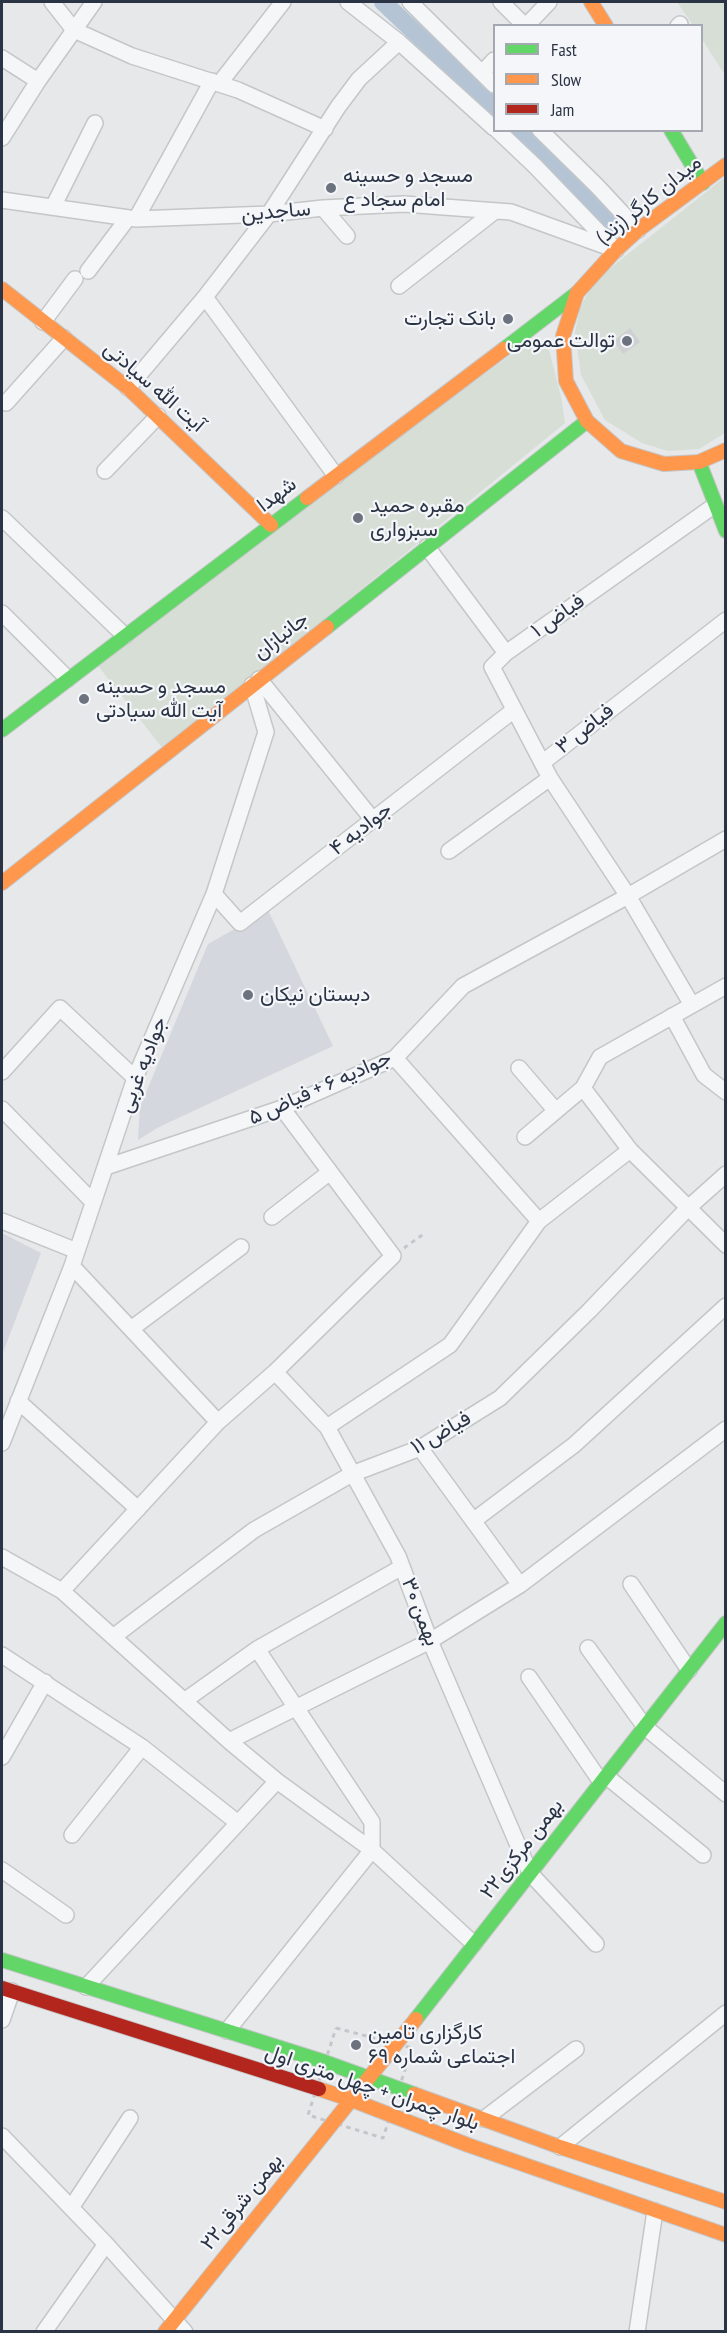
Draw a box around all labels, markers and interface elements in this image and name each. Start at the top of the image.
legend [493,24,703,132]
text: Fast [551,38,577,61]
text: Slow [551,68,581,91]
text: Jam [551,98,574,121]
street label: میدان کارگر (زند) [591,150,707,250]
place label: مسجد و حسینه امام سجاد ع [343,163,473,213]
marker: مسجد و حسینه امام سجاد ع [324,181,338,195]
street label: ساجدین [240,196,312,228]
place label: بانک تجارت [404,306,496,332]
marker: بانک تجارت [501,312,515,326]
place label: توالت عمومی [507,328,615,354]
marker: توالت عمومی [620,334,634,348]
street label: آیت الله سیادتی [98,336,210,438]
street label: شهدا [252,472,302,518]
place label: مقبره حمید سبزواری [370,493,465,543]
marker: مقبره حمید سبزواری [351,511,365,525]
street label: فیاض ۱ [526,589,590,643]
street label: جانبازان [248,607,314,665]
place label: مسجد و حسینه آیت الله سیادتی [96,674,226,724]
marker: مسجد و حسینه آیت الله سیادتی [77,692,91,706]
street label: فیاض ۳ [551,698,619,760]
street label: جوادیه ۴ [325,797,397,861]
place label: دبستان نیکان [260,982,370,1008]
marker: دبستان نیکان [241,988,255,1002]
street label: جوادیه غربی [113,1014,173,1116]
street label: جوادیه ۶ + فیاض ۵ [245,1045,395,1131]
street label: فیاض ۱۱ [406,1406,476,1460]
street label: بهمن ۳۰ [396,1574,444,1650]
street label: ۲۲بهمن مرکزی [475,1794,569,1904]
place label: کارگزاری تامین اجتماعی شماره ۶۹ [368,2020,515,2070]
marker: کارگزاری تامین اجتماعی شماره ۶۹ [349,2038,363,2052]
street label: بلوار چمران + چهل متری اول [262,2039,482,2137]
street label: ۲۲بهمن شرقی [195,2149,289,2255]

